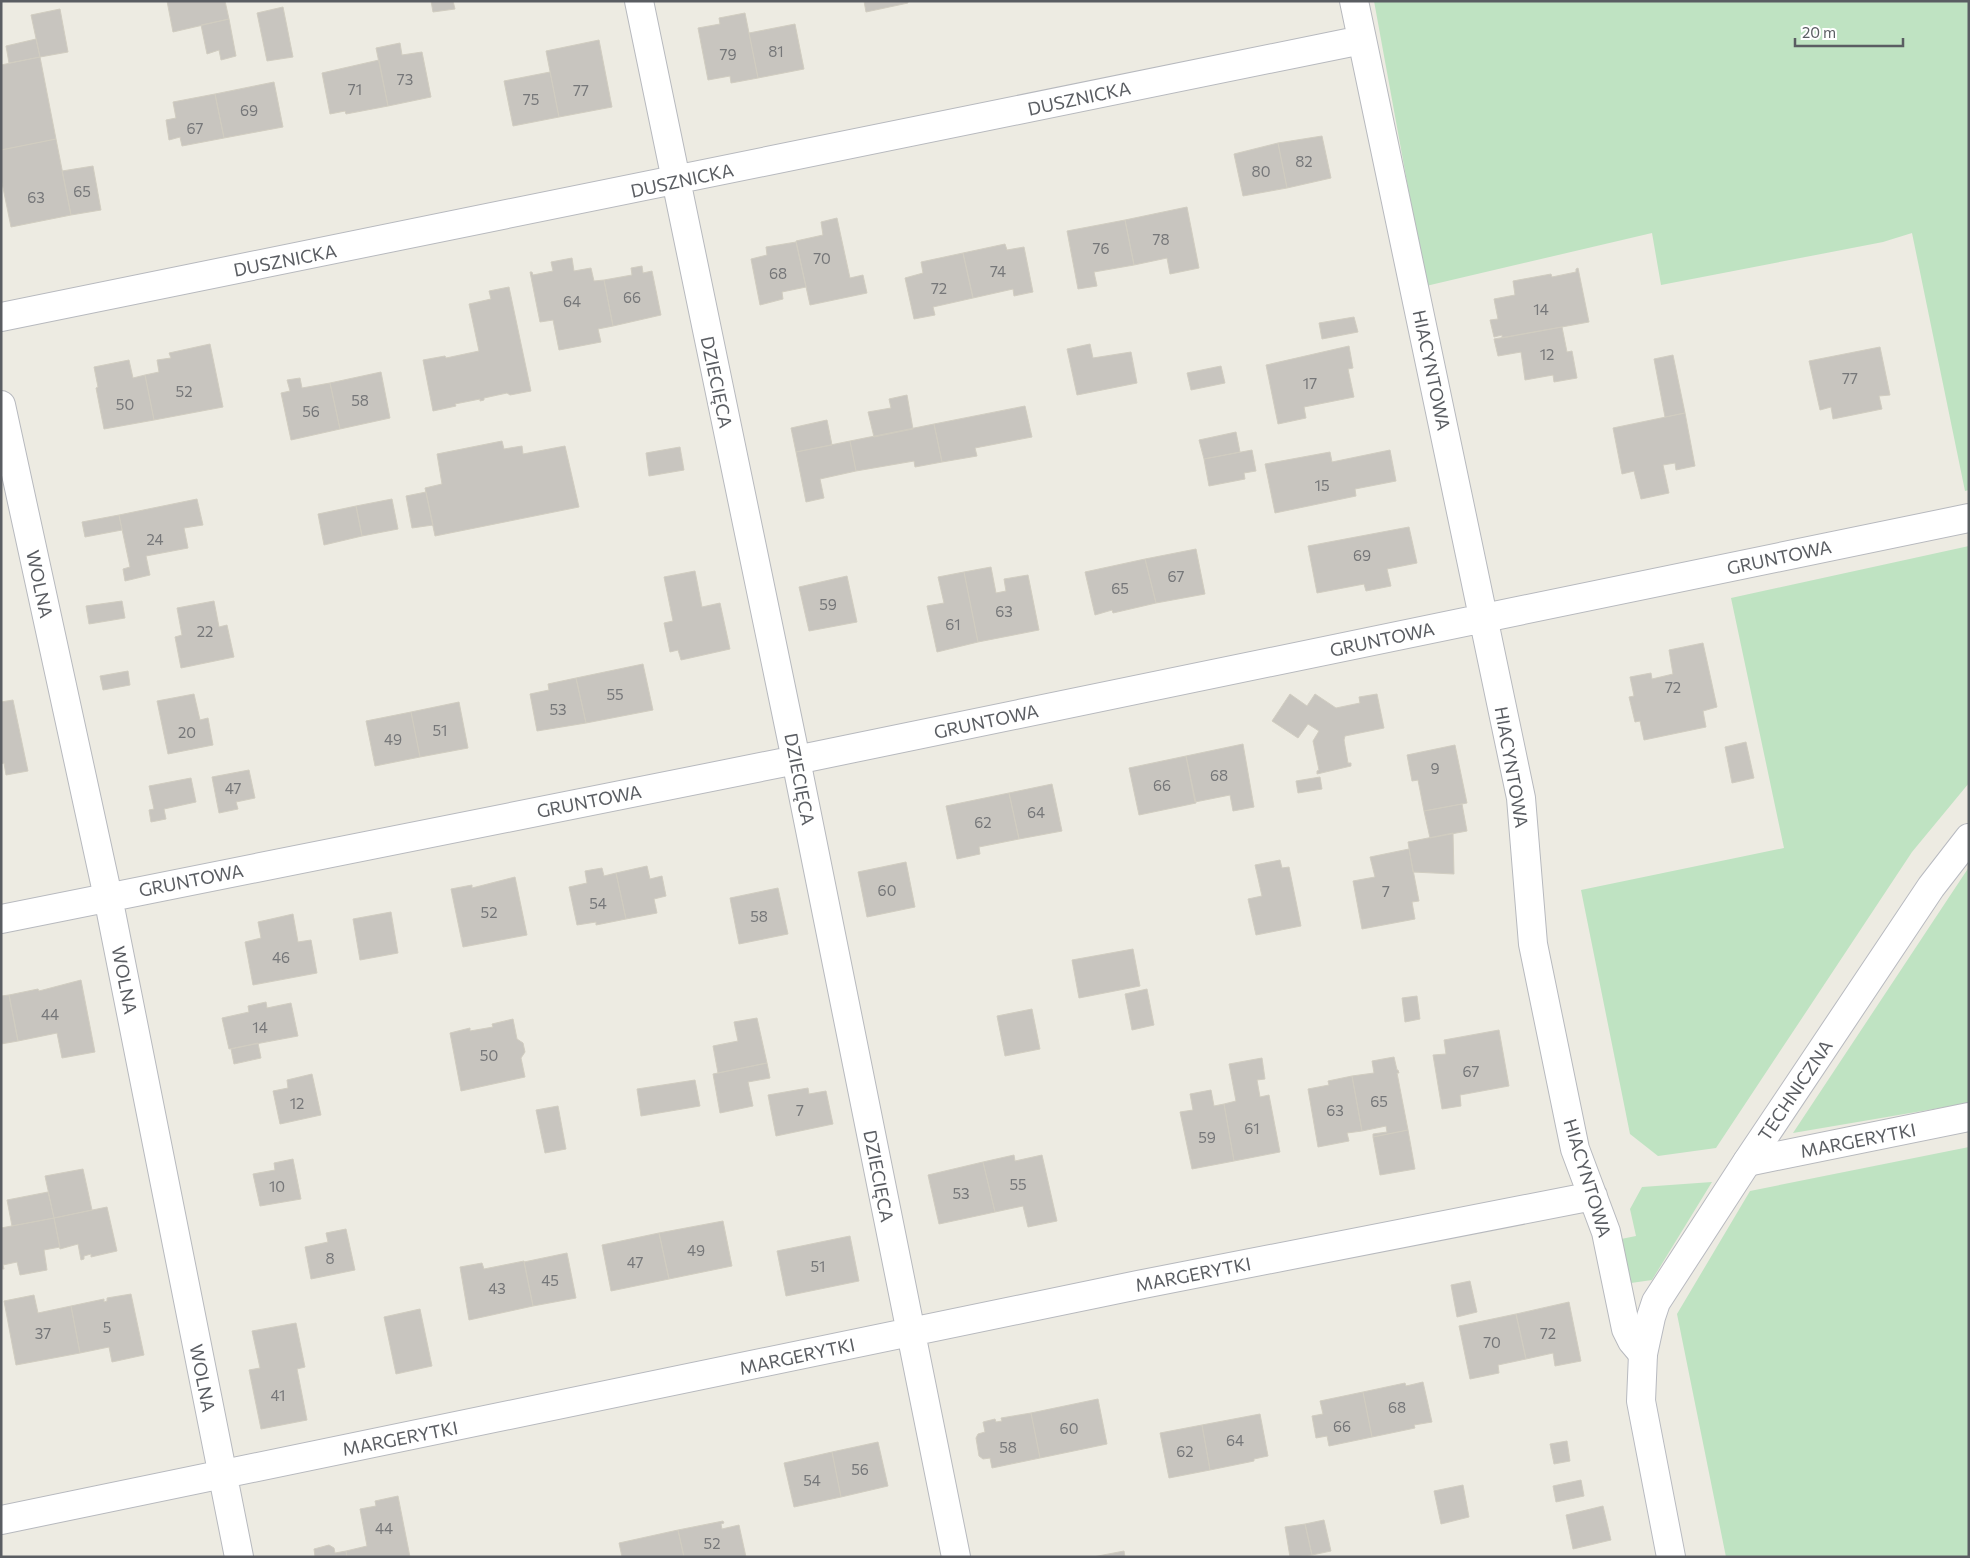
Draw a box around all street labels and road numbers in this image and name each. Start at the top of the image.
street label: DUSZNICKA [1026,76,1132,120]
street label: DUSZNICKA [629,158,735,202]
street label: DUSZNICKA [232,239,338,281]
street label: HIACYNTOWA [1408,308,1456,432]
street label: DZIECIĘCA [697,334,737,430]
street label: GRUNTOWA [1725,535,1833,579]
street label: WOLNA [22,548,58,620]
street label: GRUNTOWA [1328,617,1436,661]
street label: GRUNTOWA [932,699,1040,743]
street label: HIACYNTOWA [1491,705,1533,829]
street label: DZIECIĘCA [780,731,820,827]
street label: GRUNTOWA [535,780,643,822]
street label: GRUNTOWA [137,859,245,901]
street label: WOLNA [108,944,142,1016]
street label: TECHNICZNA [1753,1035,1837,1145]
street label: HIACYNTOWA [1560,1116,1616,1240]
street label: MARGERYTKI [1798,1118,1918,1162]
street label: DZIECIĘCA [859,1128,899,1224]
street label: MARGERYTKI [1133,1252,1253,1296]
street label: MARGERYTKI [737,1333,857,1379]
street label: WOLNA [186,1342,220,1414]
street label: MARGERYTKI [340,1416,460,1460]

